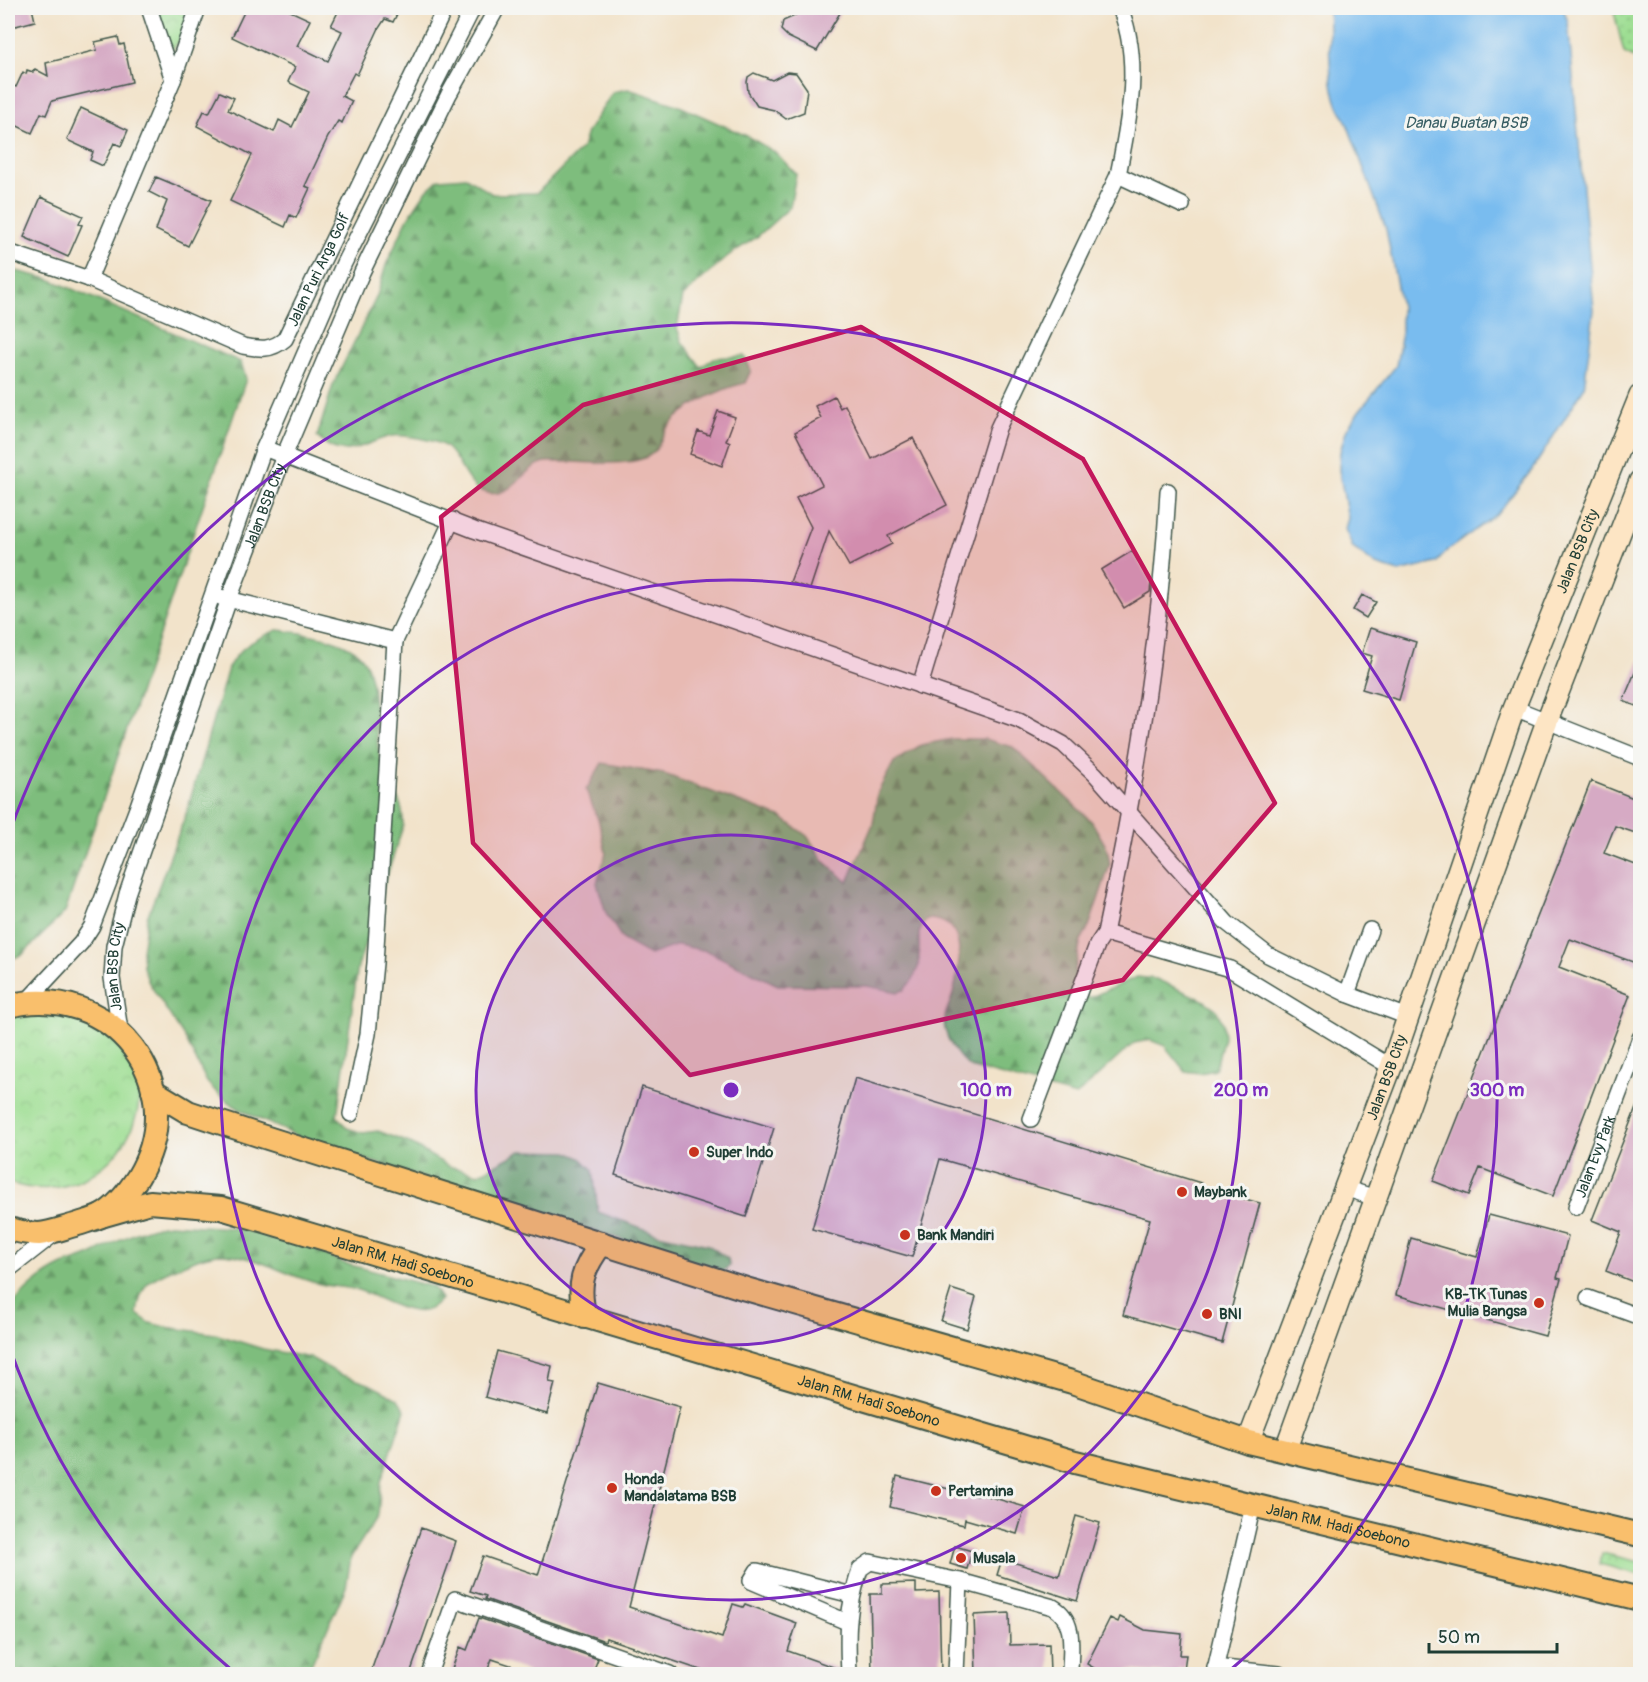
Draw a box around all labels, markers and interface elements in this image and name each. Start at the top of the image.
water label: Danau Buatan BSB [1405,113,1529,133]
street label: Jalan Puri Arga Golf [283,210,354,329]
street label: Jalan BSB City [240,460,290,551]
street label: Jalan BSB City [1552,506,1603,596]
street label: Jalan BSB City [102,920,129,1012]
street label: Jalan BSB City [1362,1032,1411,1123]
text: 100 m [960,1079,1012,1102]
text: 200 m [1214,1079,1268,1102]
text: 300 m [1470,1079,1524,1102]
centre of rings [721,1080,741,1100]
street label: Jalan Evy Park [1571,1112,1620,1200]
place label: Super Indo [706,1143,773,1162]
marker: Super Indo [687,1145,701,1159]
place label: Maybank [1194,1183,1248,1202]
marker: Maybank [1175,1185,1189,1199]
place label: Bank Mandiri [917,1226,994,1245]
marker: Bank Mandiri [898,1228,912,1242]
street label: Jalan RM. Hadi Soebono [329,1232,476,1292]
place label: KB-TK Tunas Mulia Bangsa [1445,1285,1527,1321]
marker: KB-TK Tunas Mulia Bangsa [1532,1296,1546,1310]
place label: BNI [1219,1305,1242,1324]
marker: BNI [1200,1307,1214,1321]
street label: Jalan RM. Hadi Soebono [795,1370,942,1431]
place label: Honda Mandalatama BSB [624,1470,737,1506]
marker: Honda Mandalatama BSB [605,1481,619,1495]
place label: Pertamina [948,1482,1013,1501]
marker: Pertamina [929,1484,943,1498]
street label: Jalan RM. Hadi Soebono [1264,1499,1412,1552]
place label: Musala [973,1549,1016,1568]
marker: Musala [954,1551,968,1565]
scale bar [1429,1616,1556,1654]
text: 50 m [1438,1626,1480,1649]

